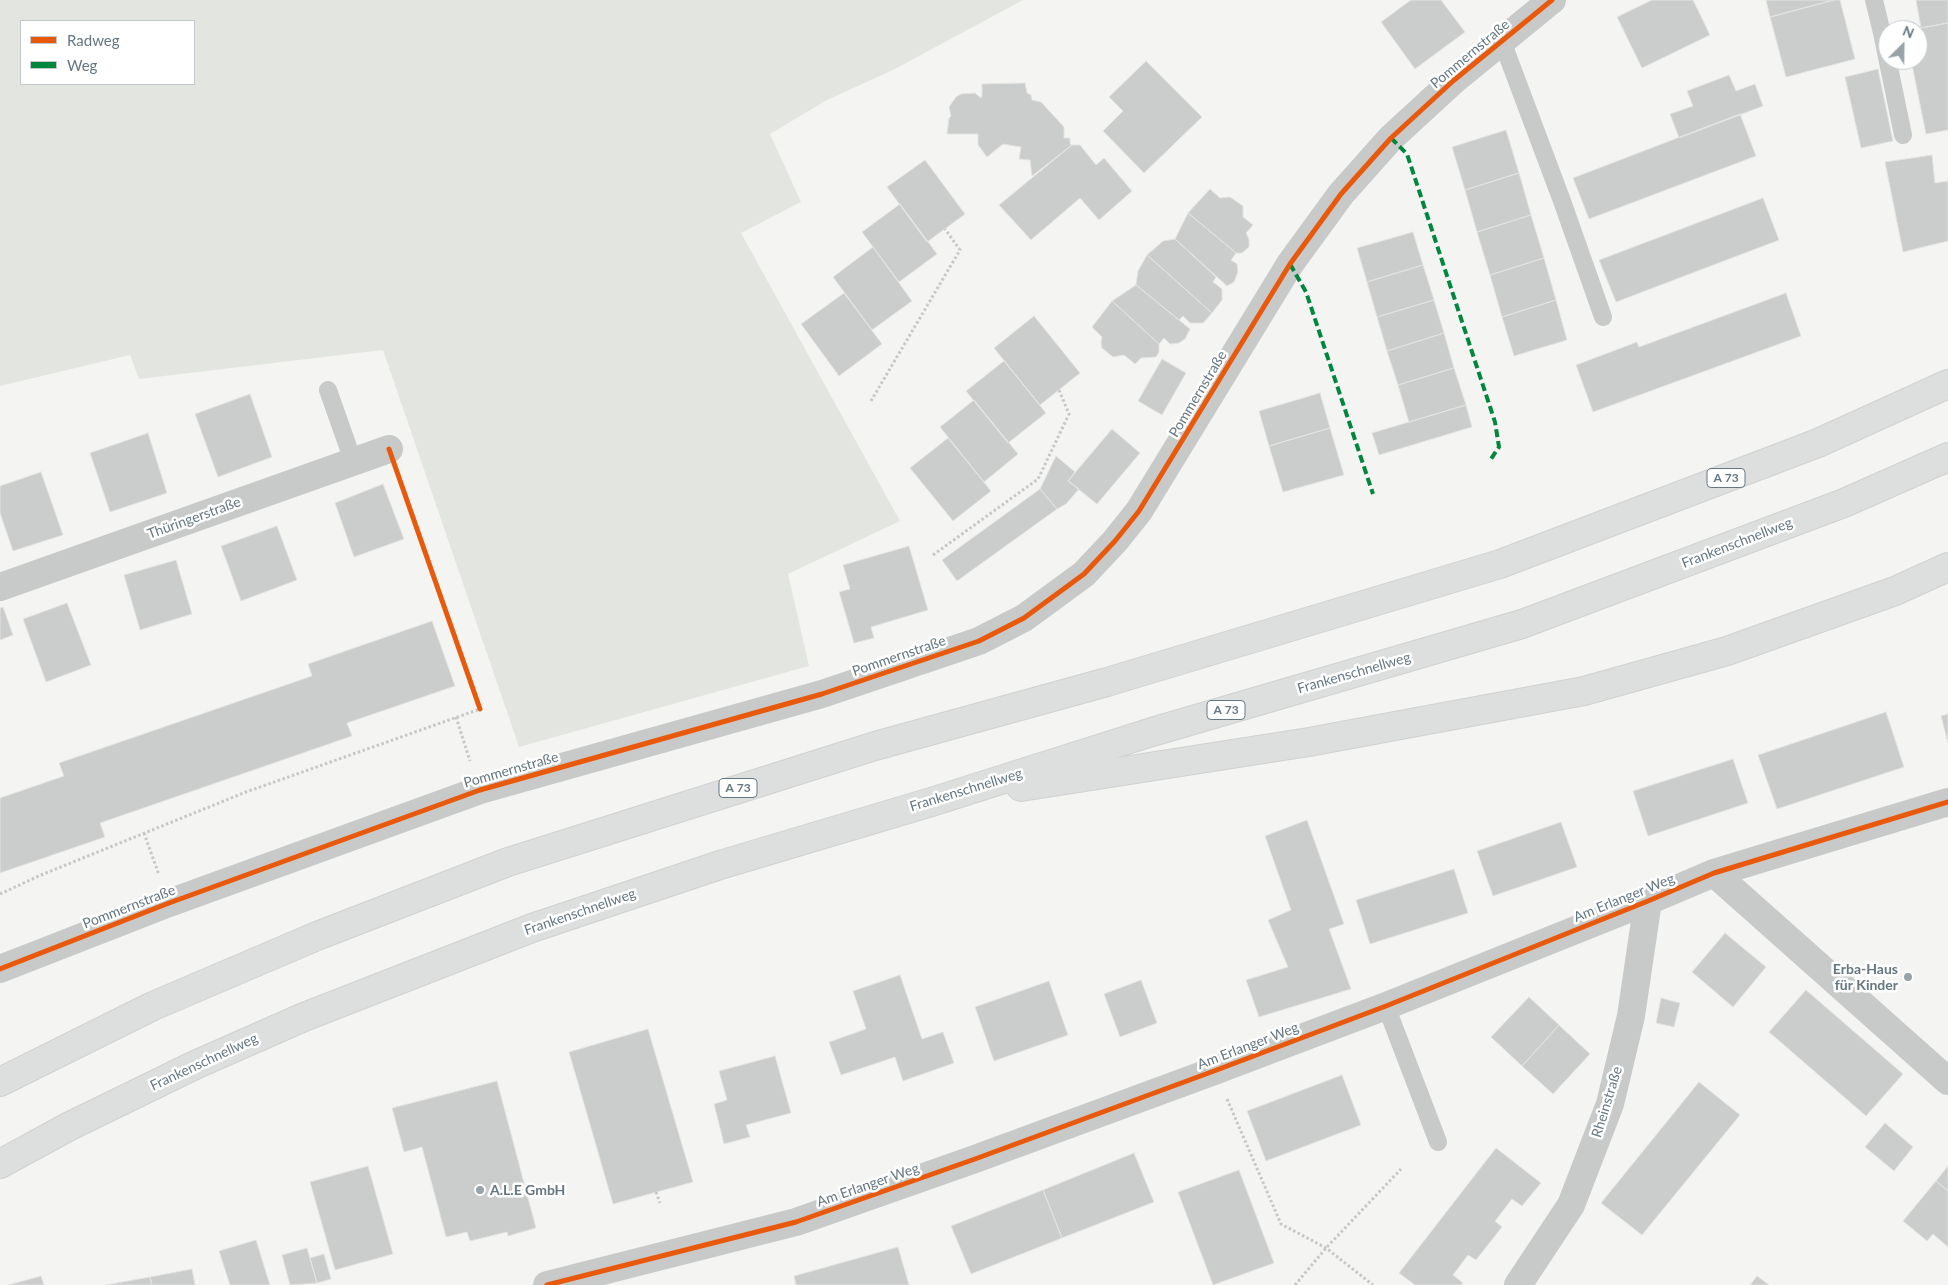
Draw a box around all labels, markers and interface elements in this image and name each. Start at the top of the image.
street label: Pommernstraße [1427,16,1513,92]
legend [20,20,195,85]
north arrow [1878,20,1928,70]
text: N [1900,22,1917,42]
text: Radweg [67,31,120,49]
text: Weg [67,56,97,74]
street label: Pommernstraße [1166,348,1230,440]
road number: A 73 [1707,468,1745,488]
street label: Thüringerstraße [145,493,243,543]
street label: Frankenschnellweg [1679,514,1795,572]
street label: Pommernstraße [850,632,948,680]
street label: Frankenschnellweg [1295,649,1413,697]
road number: A 73 [1207,700,1245,720]
street label: Pommernstraße [462,748,560,792]
street label: Frankenschnellweg [908,765,1024,815]
road number: A 73 [719,778,757,798]
street label: Am Erlanger Weg [1571,870,1677,926]
street label: Pommernstraße [80,882,178,932]
street label: Frankenschnellweg [522,885,638,939]
place label: Erba-Haus für Kinder [1833,961,1898,994]
marker: Erba-Haus für Kinder [1902,971,1914,983]
street label: Am Erlanger Weg [1195,1019,1301,1073]
street label: Frankenschnellweg [147,1030,261,1094]
street label: Rheinstraße [1588,1064,1626,1140]
street label: Am Erlanger Weg [815,1160,921,1210]
place label: A.L.E GmbH [490,1182,565,1198]
marker: A.L.E GmbH [474,1184,486,1196]

